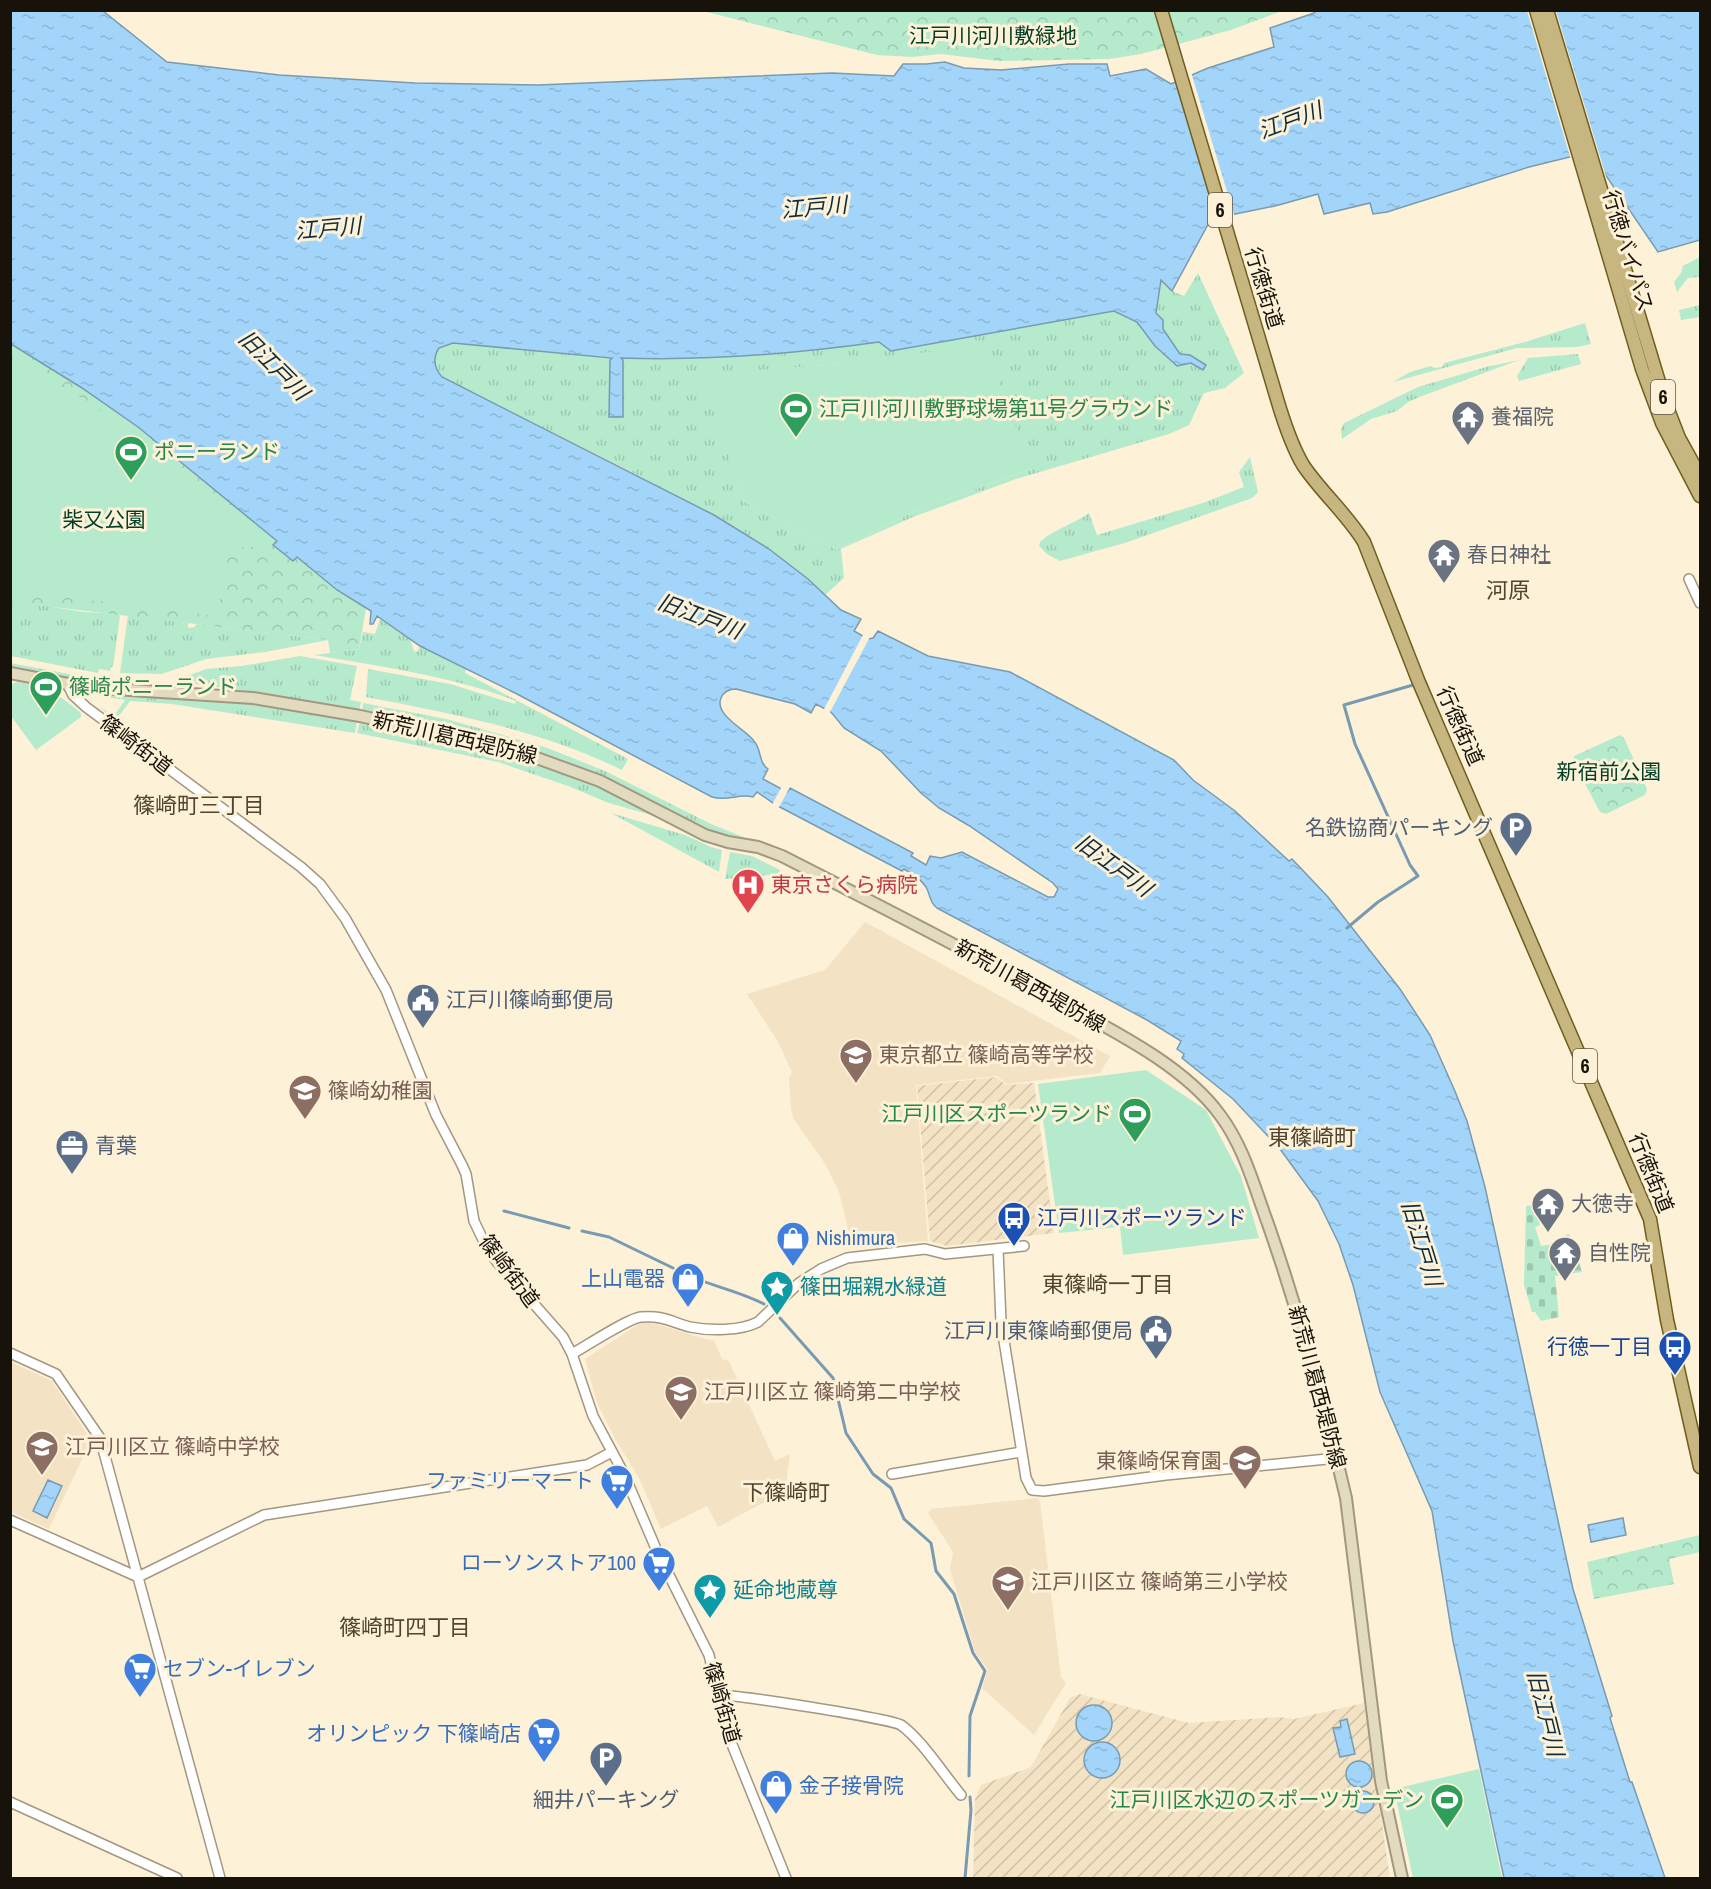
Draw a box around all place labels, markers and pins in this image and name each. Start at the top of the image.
sports icon: 江戸川河川敷野球場第11号グラウンド [778,391,814,438]
place label: 江戸川河川敷野球場第11号グラウンド [819,394,1173,423]
temple icon: 養福院 [1450,399,1486,446]
place label: 養福院 [1491,402,1554,431]
sports icon: ポニーランド [113,434,149,481]
place label: ポニーランド [154,437,280,466]
temple icon: 春日神社 [1426,537,1462,584]
place label: 春日神社 [1467,540,1551,569]
sports icon: 篠崎ポニーランド [28,669,64,716]
place label: 篠崎ポニーランド [69,672,237,701]
parking icon: 名鉄協商パーキング [1498,810,1534,857]
place label: 名鉄協商パーキング [1305,813,1493,842]
hospital icon: 東京さくら病院 [730,867,766,914]
place label: 東京さくら病院 [771,870,918,899]
public building icon: 江戸川篠崎郵便局 [405,982,441,1029]
place label: 江戸川篠崎郵便局 [446,985,614,1014]
school or university icon: 東京都立 篠崎高等学校 [838,1037,874,1084]
place label: 東京都立 篠崎高等学校 [879,1040,1094,1069]
school or university icon: 篠崎幼稚園 [287,1073,323,1120]
place label: 篠崎幼稚園 [328,1076,433,1105]
sports icon: 江戸川区スポーツランド [1117,1096,1153,1143]
place label: 江戸川区スポーツランド [881,1099,1112,1128]
office icon: 青葉 [54,1128,90,1175]
place label: 青葉 [95,1131,137,1160]
temple icon: 大徳寺 [1530,1186,1566,1233]
place label: 大徳寺 [1571,1189,1634,1218]
bus stop icon: 江戸川スポーツランド [996,1200,1032,1247]
place label: 江戸川スポーツランド [1037,1203,1247,1232]
shop icon: Nishimura [775,1220,811,1267]
place label: Nishimura [816,1223,896,1252]
temple icon: 自性院 [1547,1235,1583,1282]
place label: 自性院 [1588,1238,1651,1267]
shop icon: 上山電器 [670,1261,706,1308]
place label: 上山電器 [581,1264,665,1293]
place icon: 篠田堀親水緑道 [759,1269,795,1316]
place label: 篠田堀親水緑道 [800,1272,947,1301]
public building icon: 江戸川東篠崎郵便局 [1138,1313,1174,1360]
place label: 江戸川東篠崎郵便局 [944,1316,1133,1345]
bus stop icon: 行徳一丁目 [1657,1329,1693,1376]
place label: 行徳一丁目 [1547,1332,1652,1361]
school or university icon: 江戸川区立 篠崎第二中学校 [663,1374,699,1421]
place label: 江戸川区立 篠崎第二中学校 [704,1377,961,1406]
school or university icon: 江戸川区立 篠崎中学校 [24,1429,60,1476]
place label: 江戸川区立 篠崎中学校 [65,1432,280,1461]
school or university icon: 東篠崎保育園 [1227,1443,1263,1490]
place label: 東篠崎保育園 [1096,1446,1222,1475]
supermarket icon: ファミリーマート [599,1463,635,1510]
place label: ファミリーマート [426,1466,594,1495]
supermarket icon: ローソンストア100 [641,1545,677,1592]
place label: ローソンストア100 [461,1548,636,1577]
school or university icon: 江戸川区立 篠崎第三小学校 [990,1564,1026,1611]
place label: 江戸川区立 篠崎第三小学校 [1031,1567,1288,1596]
place icon: 延命地蔵尊 [692,1572,728,1619]
place label: 延命地蔵尊 [733,1575,838,1604]
supermarket icon: セブン-イレブン [122,1651,158,1698]
place label: セブン-イレブン [163,1654,316,1683]
supermarket icon: オリンピック 下篠崎店 [526,1716,562,1763]
place label: オリンピック 下篠崎店 [306,1719,521,1748]
parking icon: 細井パーキング [588,1740,624,1787]
shop icon: 金子接骨院 [758,1768,794,1815]
place label: 金子接骨院 [799,1771,904,1800]
sports icon: 江戸川区水辺のスポーツガーデン [1429,1782,1465,1829]
place label: 細井パーキング [533,1785,679,1814]
place label: 江戸川区水辺のスポーツガーデン [1109,1785,1424,1814]

